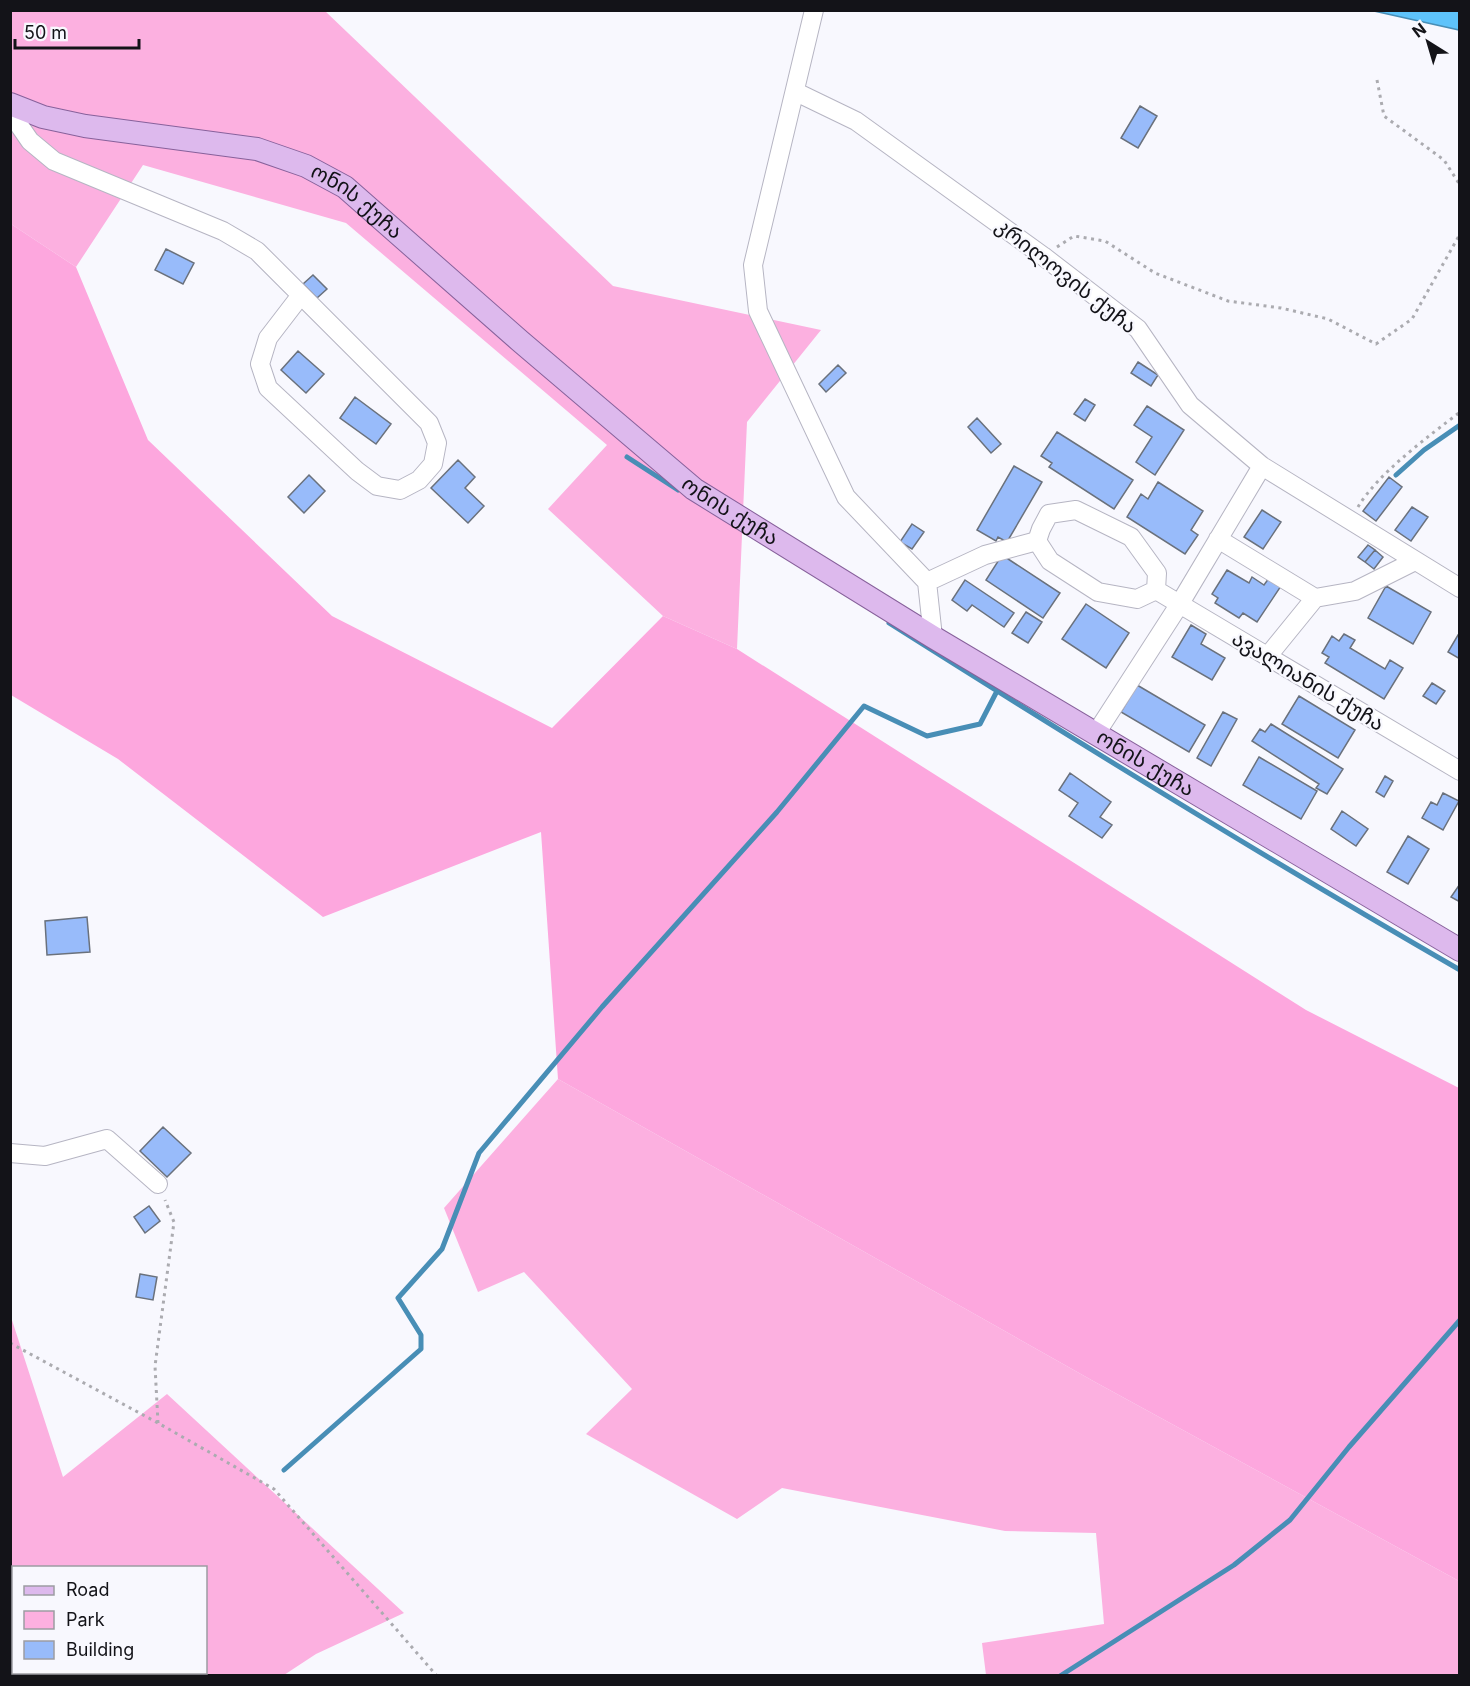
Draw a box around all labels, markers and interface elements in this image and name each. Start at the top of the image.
scale bar [15,12,140,50]
north arrow [1398,12,1458,72]
text: N [1408,18,1430,42]
text: 50 m [24,22,67,43]
street label: ონის ქუჩა [307,158,408,244]
street label: კრილოვის ქუჩა [990,213,1142,339]
street label: ონის ქუჩა [677,471,783,550]
street label: ავალიანის ქუჩა [1227,625,1389,737]
street label: ონის ქუჩა [1092,724,1199,801]
legend [12,1566,207,1674]
text: Road [66,1579,109,1600]
text: Park [66,1609,105,1630]
text: Building [66,1639,134,1660]

